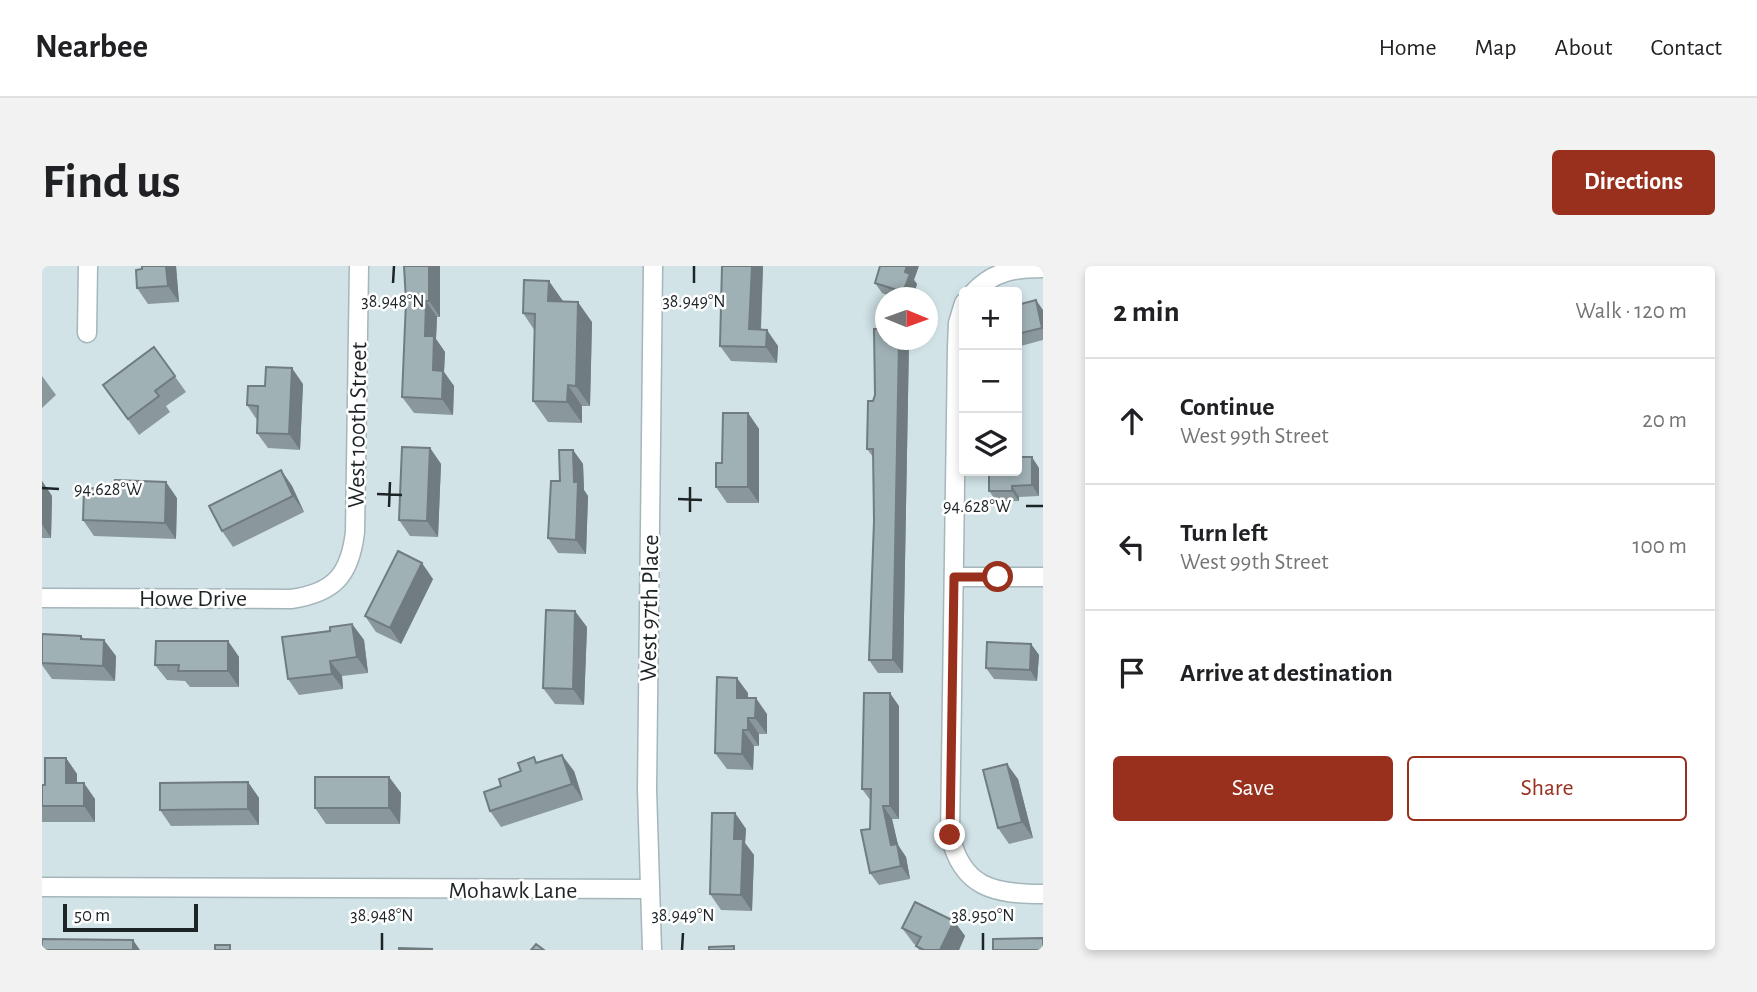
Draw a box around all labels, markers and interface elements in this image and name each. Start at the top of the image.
text: Nearbee [35,31,148,64]
text: Home [1379,36,1437,60]
text: Map [1475,36,1517,60]
text: About [1555,36,1612,60]
text: Contact [1650,36,1722,60]
button: Directions [1552,150,1715,215]
text: Find us [42,158,181,207]
north arrow [875,287,938,350]
map controls [959,287,1022,476]
button: + [959,287,1022,350]
text: 38.948°N [361,293,425,311]
text: 38.949°N [662,293,726,311]
text: 2 min [1113,297,1180,327]
text: Walk · 120 m [1575,300,1687,323]
street label: West 100th Street [345,341,371,508]
button: − [959,350,1022,413]
text: Continue [1180,394,1275,420]
icon: ahead [1113,402,1151,440]
text: 20 m [1642,409,1687,432]
button: layers [959,413,1022,476]
text: West 99th Street [1180,425,1329,448]
text: 94.628°W [74,481,142,499]
text: 94.628°W [943,498,1011,516]
text: Turn left [1180,520,1268,546]
icon: left [1113,528,1151,566]
street label: West 97th Place [637,534,663,682]
text: 100 m [1633,535,1687,558]
text: West 99th Street [1180,551,1329,574]
route start [982,561,1013,592]
street label: Howe Drive [139,587,247,611]
icon: arrive [1113,654,1151,692]
text: Arrive at destination [1180,660,1393,686]
button: Save [1113,756,1393,821]
button: Share [1407,756,1687,821]
route end [934,819,965,850]
street label: Mohawk Lane [449,879,577,903]
scale bar [63,901,198,933]
text: 50 m [74,906,110,925]
text: 38.948°N [350,907,414,925]
text: 38.949°N [651,907,715,925]
text: 38.950°N [951,907,1015,925]

